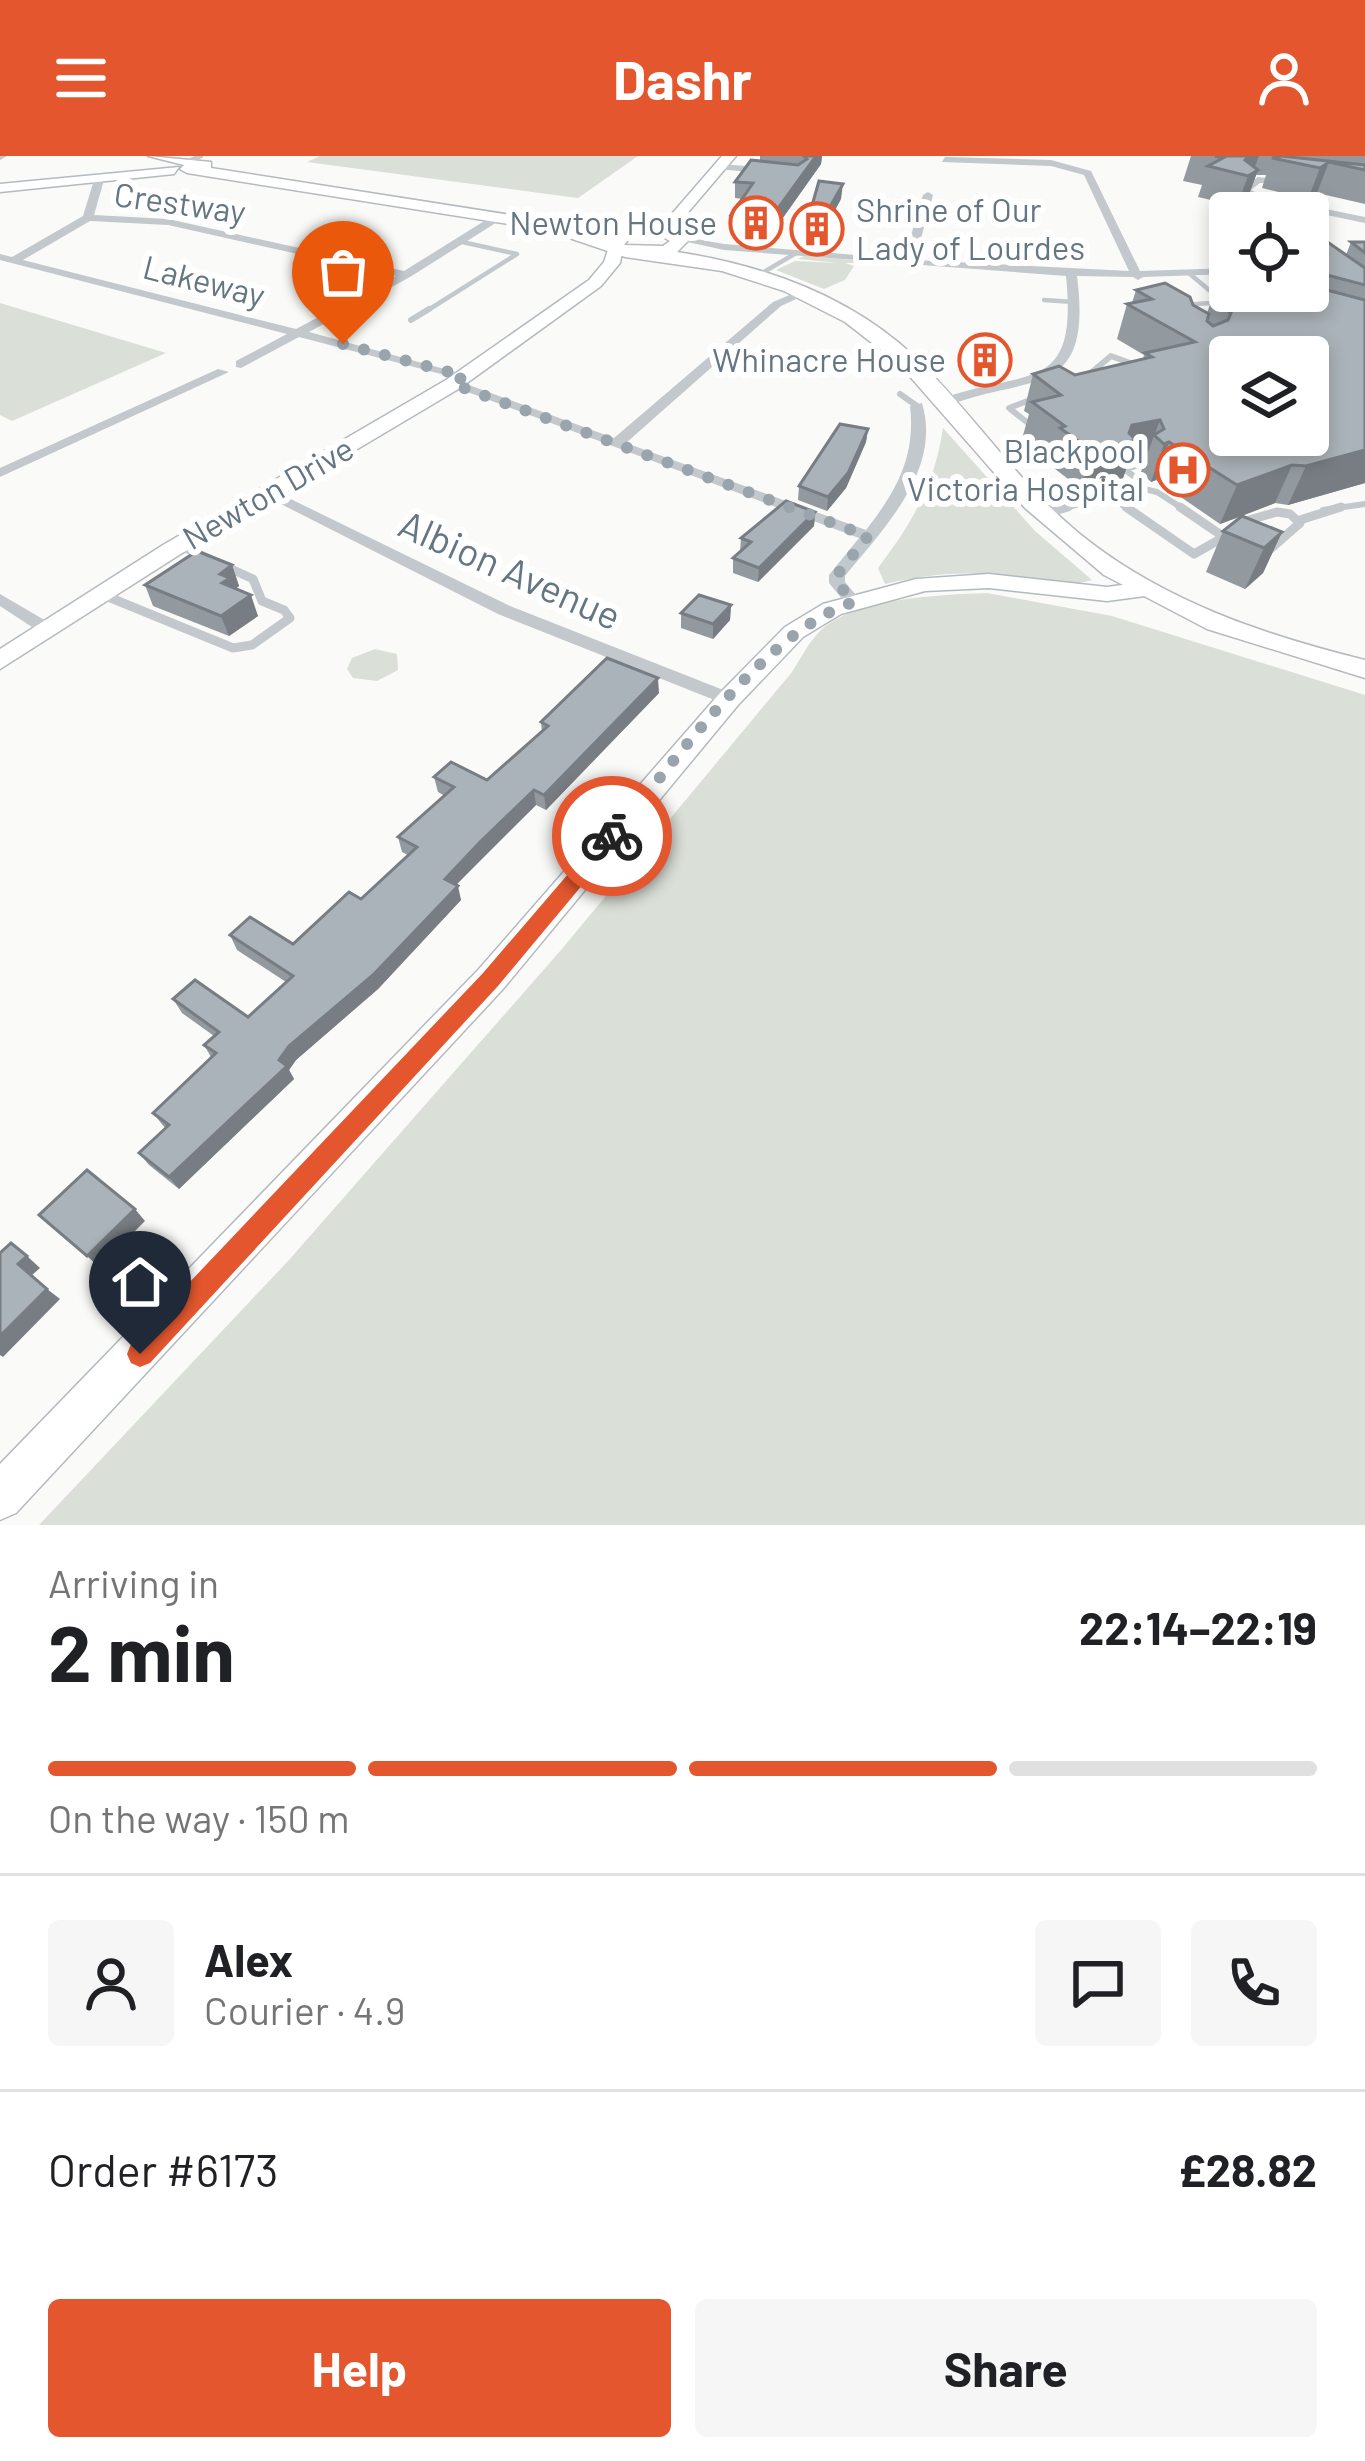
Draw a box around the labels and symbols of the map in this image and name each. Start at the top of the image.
street label: Crestway [112,173,248,231]
place label: Shrine of Our Lady of Lourdes [856,189,1085,267]
building icon: Newton House [728,195,784,251]
building icon: Shrine of Our Lady of Lourdes [789,201,845,257]
place label: Newton House [509,202,717,242]
pin [292,221,394,344]
street label: Lakeway [139,246,269,314]
building icon: Whinacre House [957,332,1013,388]
place label: Whinacre House [712,339,946,379]
street label: Newton Drive [175,427,360,557]
place label: Blackpool Victoria Hospital [907,430,1144,508]
hospital icon: Blackpool Victoria Hospital [1155,442,1211,498]
street label: Albion Avenue [392,499,629,638]
courier [552,776,672,896]
pin [89,1231,191,1354]

